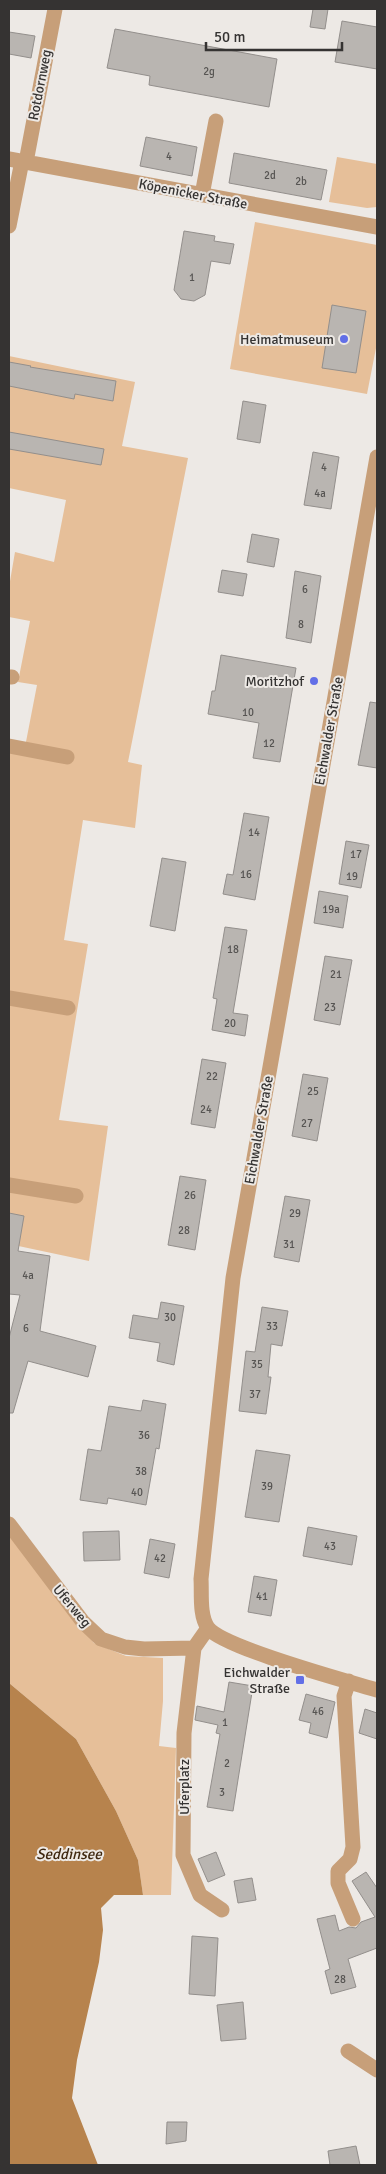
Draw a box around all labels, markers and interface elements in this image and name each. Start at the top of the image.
scale bar [206,20,342,52]
text: 50 m [214,28,245,46]
street label: Rotdornweg [25,48,55,122]
house number: 2g [203,65,215,78]
house number: 4 [166,150,172,163]
house number: 2d [264,169,276,182]
street label: Köpenicker Straße [137,175,249,213]
house number: 2b [295,175,307,188]
house number: 1 [189,271,195,284]
place label: Heimatmuseum [240,331,334,348]
marker: Heimatmuseum [338,333,350,345]
house number: 4 [321,461,327,474]
house number: 4a [314,487,326,500]
house number: 6 [302,583,308,596]
house number: 8 [298,618,304,631]
place label: Moritzhof [245,673,305,690]
marker: Moritzhof [308,675,320,687]
street label: Eichwalder Straße [311,675,347,787]
house number: 10 [242,706,254,719]
house number: 12 [263,737,275,750]
house number: 14 [248,826,260,839]
house number: 17 [350,848,362,861]
house number: 16 [240,868,252,881]
house number: 19 [346,870,358,883]
house number: 19a [322,903,340,916]
house number: 18 [227,943,239,956]
house number: 21 [330,968,342,981]
house number: 23 [324,1001,336,1014]
house number: 20 [224,1017,236,1030]
house number: 22 [206,1070,218,1083]
street label: Eichwalder Straße [241,1074,277,1186]
house number: 25 [307,1085,319,1098]
house number: 24 [200,1103,212,1116]
house number: 27 [301,1117,313,1130]
house number: 26 [184,1189,196,1202]
house number: 29 [289,1207,301,1220]
house number: 28 [178,1224,190,1237]
house number: 31 [283,1238,295,1251]
house number: 4a [22,1269,34,1282]
house number: 30 [164,1311,176,1324]
house number: 33 [266,1320,278,1333]
house number: 6 [23,1322,29,1335]
house number: 35 [251,1358,263,1371]
house number: 37 [249,1388,261,1401]
house number: 36 [138,1429,150,1442]
house number: 38 [135,1465,147,1478]
house number: 39 [261,1480,273,1493]
house number: 40 [131,1486,143,1499]
house number: 43 [324,1540,336,1553]
house number: 42 [154,1552,166,1565]
street label: Uferweg [49,1581,95,1631]
house number: 41 [256,1590,268,1603]
place label: Eichwalder Straße [224,1664,291,1697]
marker: Eichwalder Straße [294,1674,306,1686]
house number: 46 [312,1705,324,1718]
house number: 1 [222,1716,228,1729]
house number: 2 [224,1757,230,1770]
street label: Uferplatz [176,1759,193,1815]
house number: 3 [219,1786,225,1799]
water label: Seddinsee [36,1845,103,1863]
house number: 28 [334,1973,346,1986]

